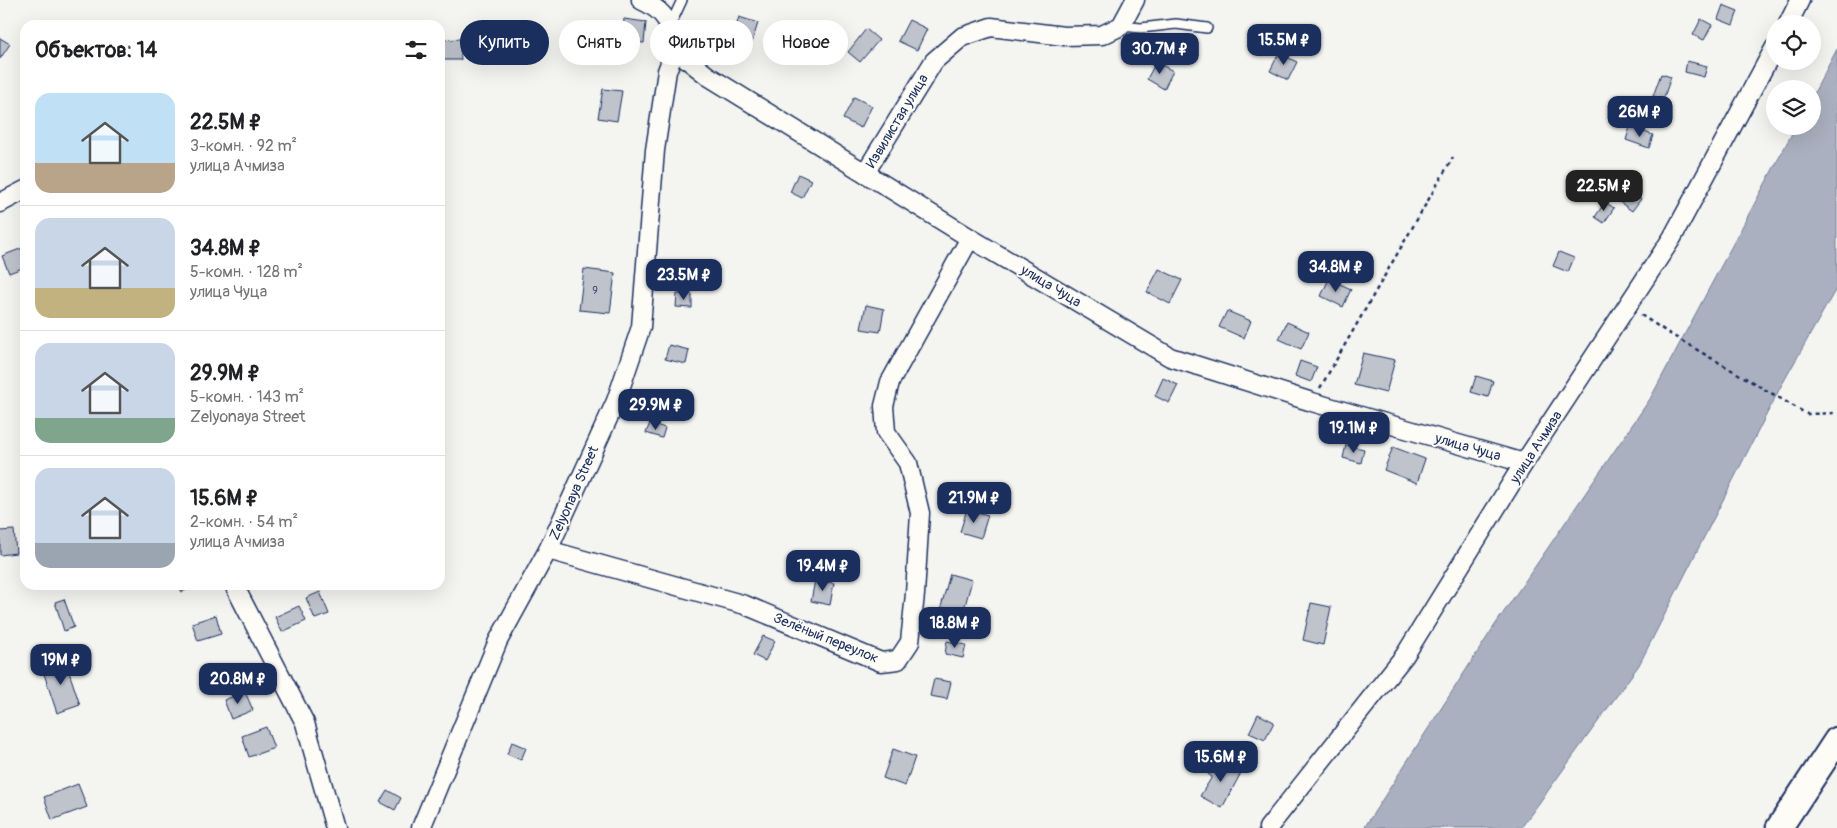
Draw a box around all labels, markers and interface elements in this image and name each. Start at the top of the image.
map controls [1766,15,1821,135]
button: locate [1766,15,1821,70]
chip: Купить [460,20,549,65]
chip: Снять [559,20,640,65]
chip: Фильтры [650,20,753,65]
chip: Новое [763,20,848,65]
pin: 15.5M ₽ [1238,23,1330,66]
text: 15.5M ₽ [1258,30,1310,50]
pin: 30.7M ₽ [1114,32,1206,75]
icon: filters [402,36,430,64]
text: Объектов: 14 [35,37,157,64]
text: 30.7M ₽ [1132,39,1188,59]
street label: Извилистая улица [862,71,932,171]
button: layers [1766,80,1821,135]
pin: 26M ₽ [1605,96,1675,138]
text: 26M ₽ [1619,102,1661,122]
text: 22.5M ₽ [190,109,262,136]
icon: home [75,113,135,173]
text: 3-комн. · 92 m² [190,136,297,156]
text: улица Ачмиза [190,156,285,176]
pin: 22.5M ₽ [1558,170,1650,212]
text: 22.5M ₽ [1577,176,1631,196]
text: 34.8M ₽ [190,235,261,262]
icon: home [75,238,135,298]
pin: 34.8M ₽ [1290,250,1382,293]
text: 34.8M ₽ [1309,257,1363,277]
pin: 23.5M ₽ [638,258,730,301]
street label: улица Чуца [1017,261,1084,311]
text: 5-комн. · 128 m² [190,262,303,282]
text: 23.5M ₽ [657,265,711,285]
text: улица Чуца [190,282,267,302]
house number: 9 [592,284,598,297]
text: 29.9M ₽ [190,360,260,387]
icon: home [75,363,135,423]
text: 5-комн. · 143 m² [190,387,304,407]
pin: 29.9M ₽ [610,388,702,431]
text: 29.9M ₽ [629,395,683,415]
text: Zelyonaya Street [190,407,306,427]
street label: улица Ачмиза [1506,408,1566,487]
pin: 19.1M ₽ [1308,412,1400,454]
text: 19.1M ₽ [1330,418,1378,438]
street label: улица Чуца [1432,429,1503,464]
street label: Zelyonaya Street [546,443,602,543]
pin: 21.9M ₽ [928,482,1020,524]
text: 15.6M ₽ [190,485,259,512]
icon: home [75,488,135,548]
text: 21.9M ₽ [948,488,1000,508]
text: 2-комн. · 54 m² [190,512,298,532]
text: улица Ачмиза [190,532,285,552]
pin: 19.4M ₽ [777,550,869,592]
text: 19.4M ₽ [797,556,849,576]
pin: 18.8M ₽ [909,606,1001,649]
street label: Зелёный переулок [771,609,881,667]
text: 18.8M ₽ [930,613,980,633]
pin: 19M ₽ [26,644,96,686]
text: 19M ₽ [41,650,81,670]
pin: 20.8M ₽ [192,662,284,705]
text: 20.8M ₽ [210,669,266,689]
pin: 15.6M ₽ [1175,740,1267,783]
text: 15.6M ₽ [1195,747,1247,767]

